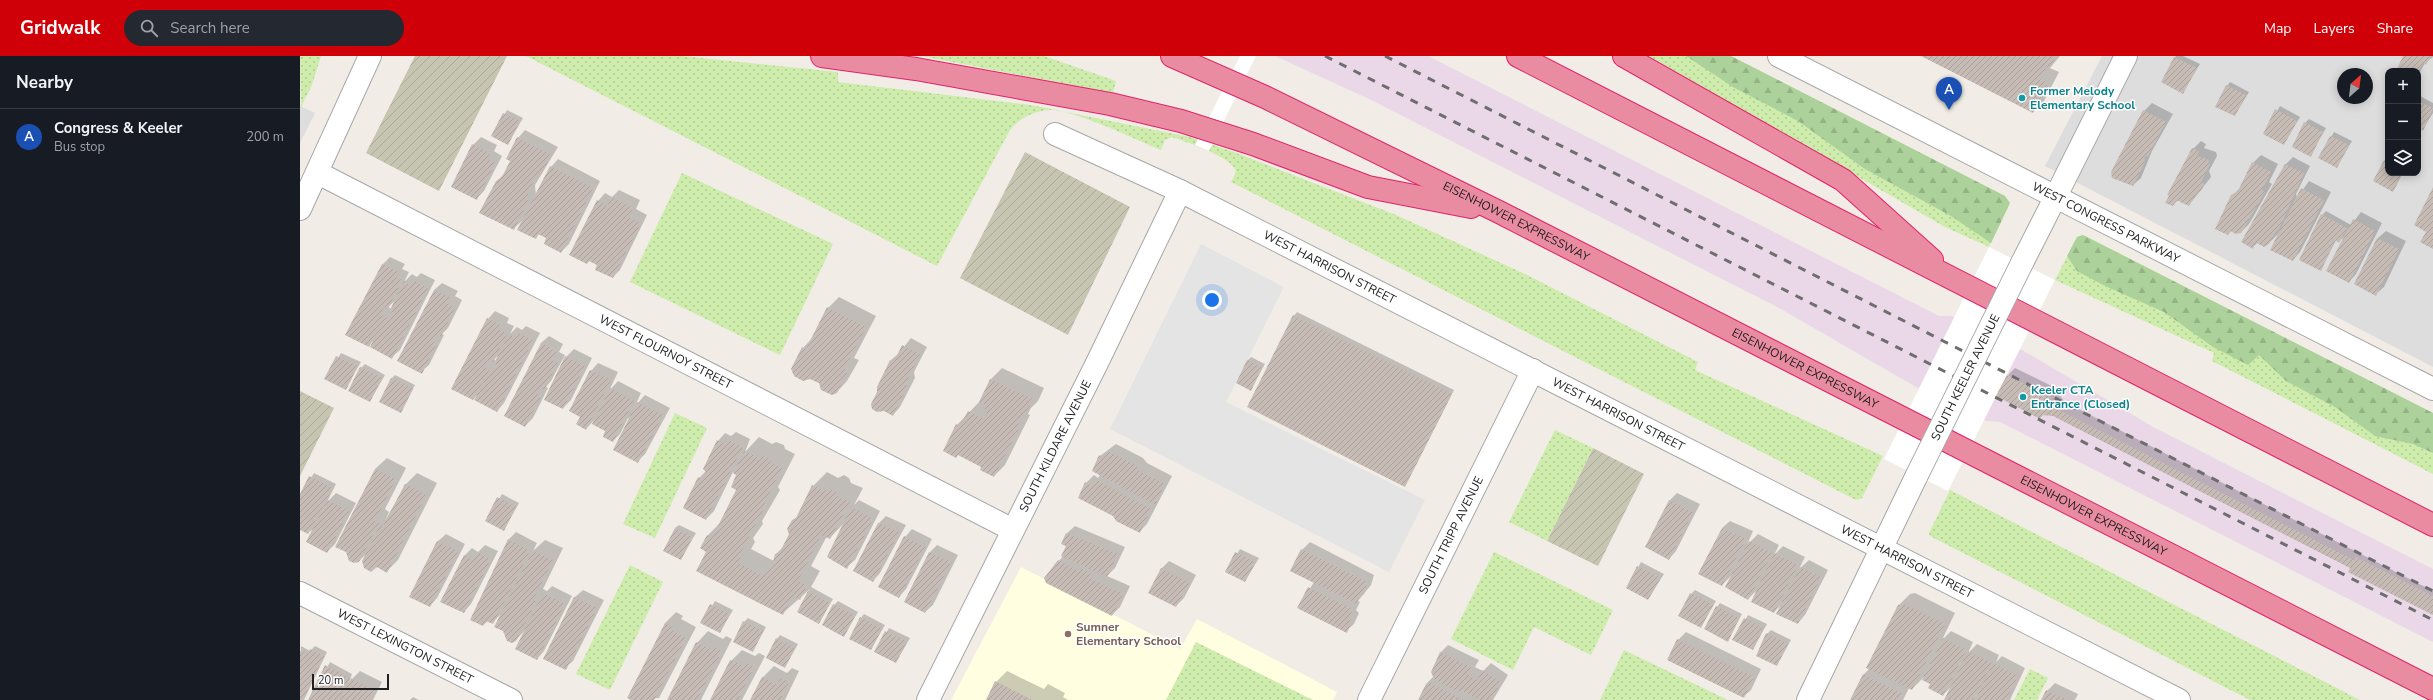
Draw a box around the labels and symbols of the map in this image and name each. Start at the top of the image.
north arrow [2337,68,2373,104]
pin: A [1936,77,1962,110]
place label: Former Melody Elementary School [2030,83,2135,113]
marker: Former Melody Elementary School [2017,93,2027,103]
street label: EISENHOWER EXPRESSWAY [1440,178,1593,265]
street label: WEST CONGRESS PARKWAY [2030,178,2183,267]
street label: WEST HARRISON STREET [1261,227,1399,308]
your location [1202,290,1222,310]
street label: WEST FLOURNOY STREET [596,311,736,393]
street label: SOUTH KEELER AVENUE [1927,311,2003,443]
street label: EISENHOWER EXPRESSWAY [1729,324,1882,413]
street label: WEST HARRISON STREET [1549,374,1688,455]
street label: SOUTH KILDARE AVENUE [1016,377,1095,515]
place label: Keeler CTA Entrance (Closed) [2031,382,2130,412]
marker: Keeler CTA Entrance (Closed) [2018,392,2028,402]
street label: EISENHOWER EXPRESSWAY [2018,472,2170,560]
street label: SOUTH TRIPP AVENUE [1415,474,1487,597]
street label: WEST HARRISON STREET [1838,521,1977,602]
street label: WEST LEXINGTON STREET [334,605,477,688]
place label: Sumner Elementary School [1076,619,1181,649]
marker: Sumner Elementary School [1063,629,1073,639]
scale bar [312,672,389,691]

